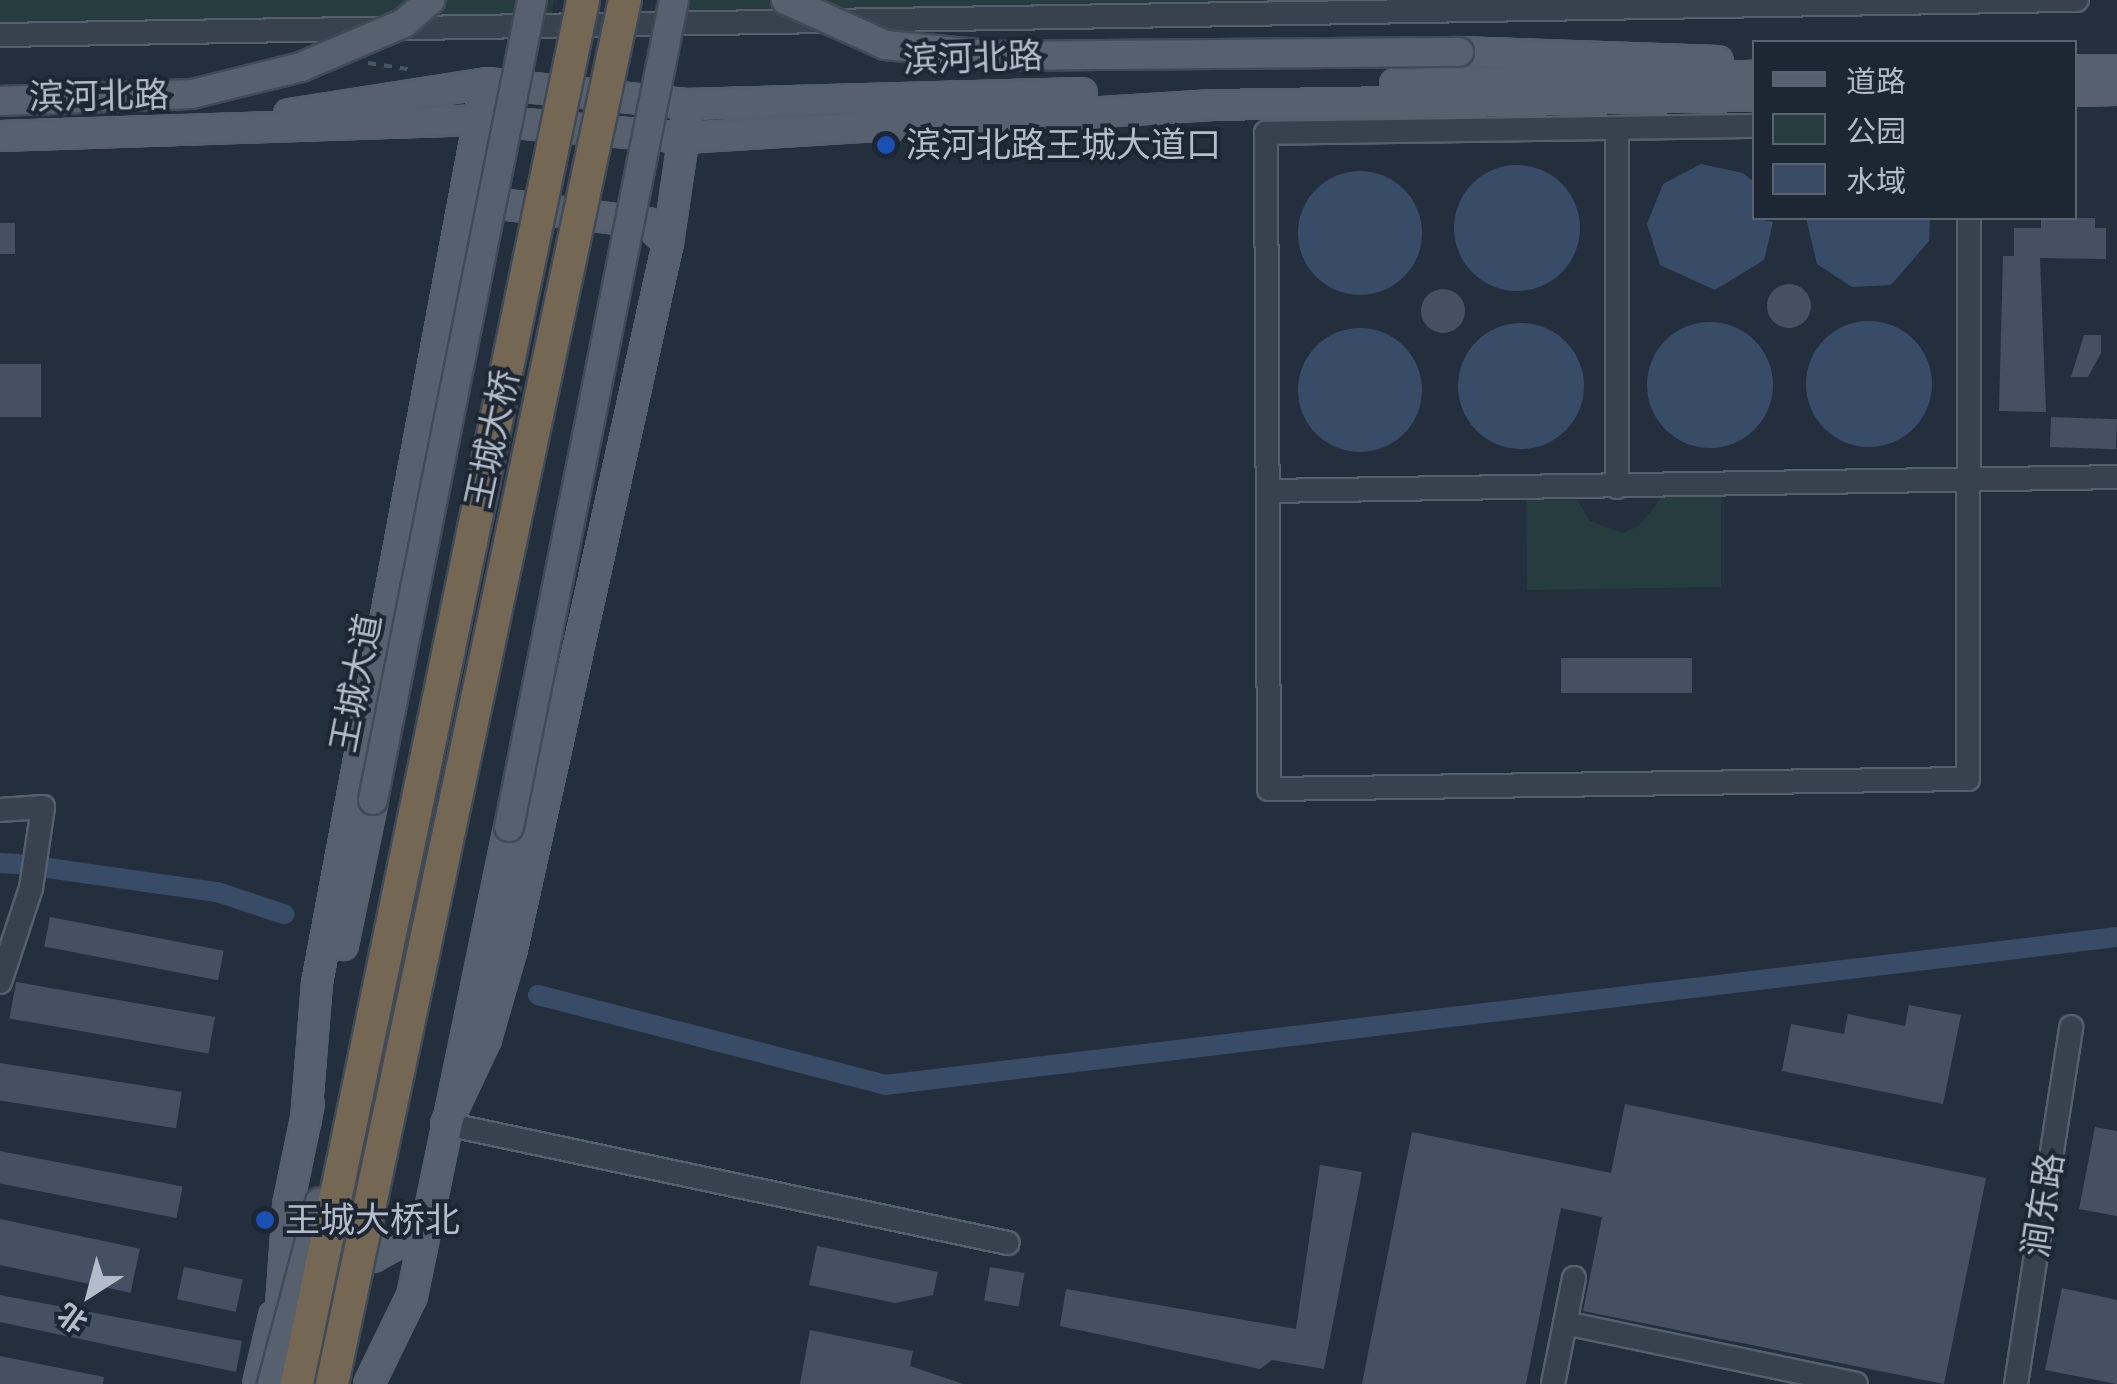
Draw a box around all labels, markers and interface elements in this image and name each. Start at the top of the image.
street label: 滨河北路 [902,35,1044,81]
legend [1752,40,2077,220]
text: 道路 [1846,63,1906,99]
street label: 滨河北路 [29,74,169,118]
text: 公园 [1846,113,1906,149]
place label: 滨河北路王城大道口 [906,124,1221,166]
marker: 滨河北路王城大道口 [875,134,897,156]
text: 水域 [1846,163,1906,199]
street label: 王城大桥 [457,366,527,512]
street label: 王城大道 [322,610,390,756]
street label: 涧东路 [2014,1150,2072,1260]
place label: 王城大桥北 [285,1199,460,1241]
marker: 王城大桥北 [254,1209,276,1231]
north arrow [40,1244,140,1344]
text: 北 [51,1297,93,1340]

